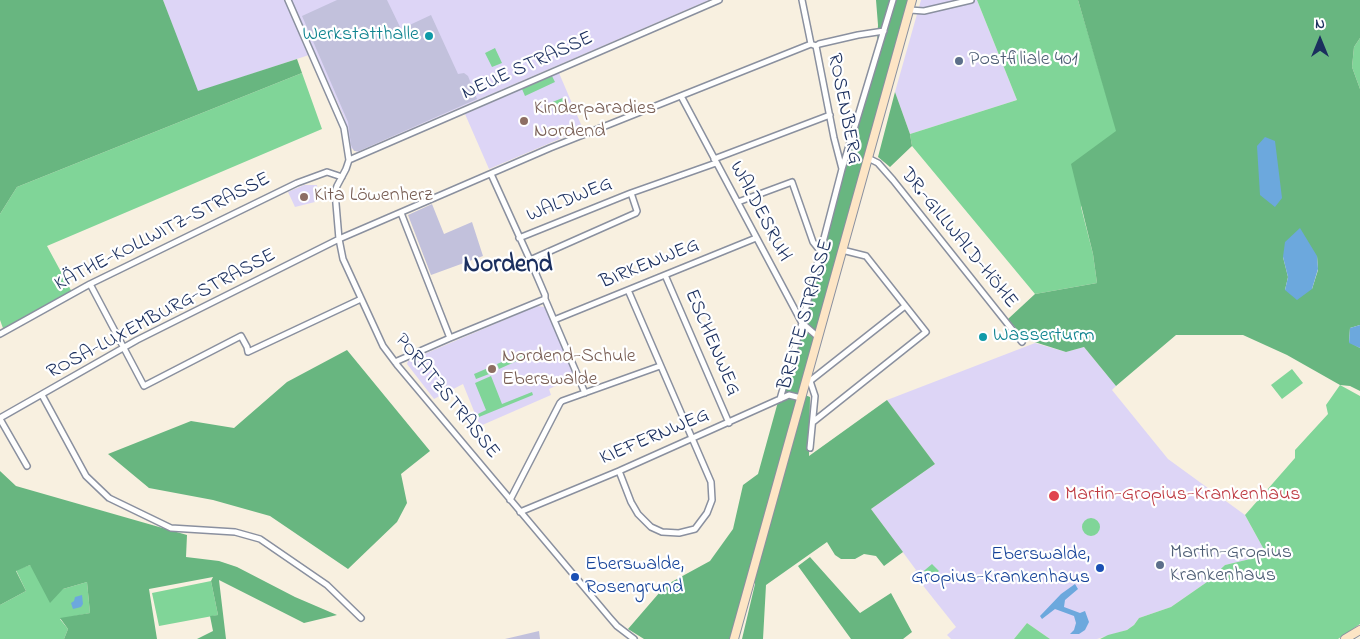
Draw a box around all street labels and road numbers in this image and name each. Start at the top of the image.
street label: NEUE STRASSE [459,27,597,107]
street label: ROSENBERG [821,52,865,166]
street label: WALDESRUH [723,158,795,266]
street label: DR.-GILLWALD-HÖHE [894,164,1022,314]
street label: KÄTHE-KOLLWITZ-STRASSE [51,168,275,298]
street label: WALDWEG [524,173,616,229]
street label: BIRKENWEG [597,234,703,296]
street label: BREITE STRASSE [774,237,840,393]
street label: ROSA-LUXEMBURG-STRASSE [43,244,281,386]
street label: ESCHENWEG [678,286,744,400]
street label: PORATZSTRASSE [388,330,504,464]
street label: KIEFERNWEG [597,404,713,472]

